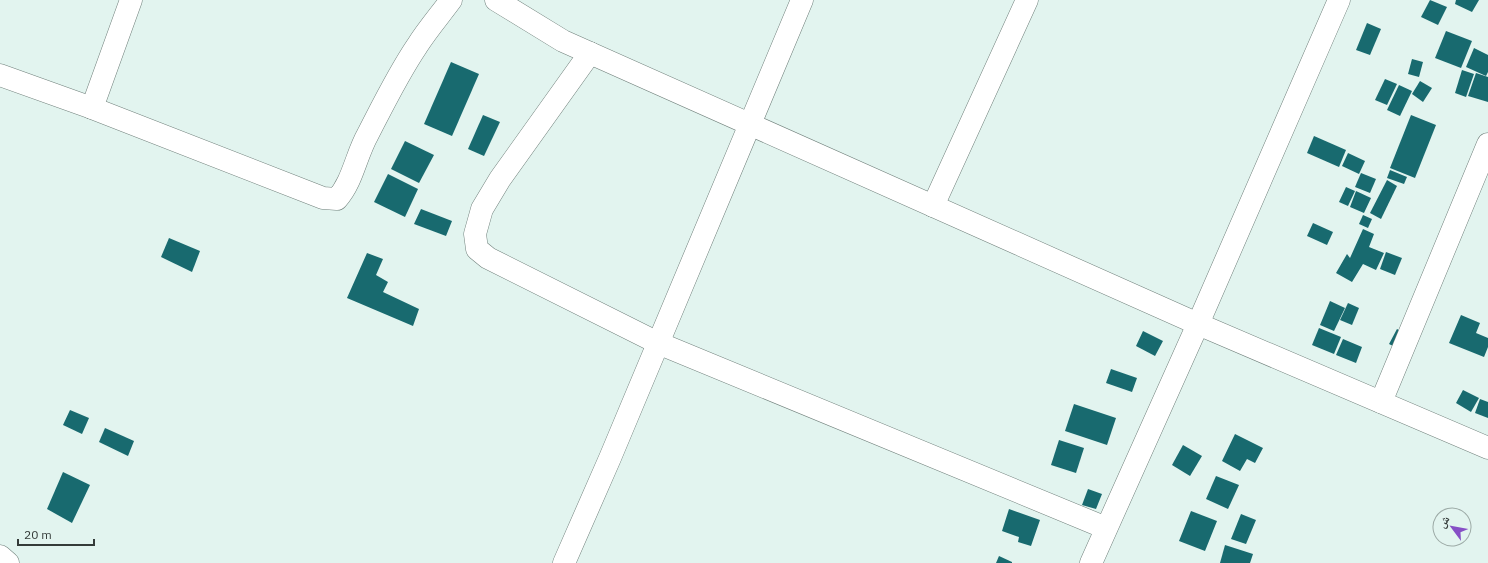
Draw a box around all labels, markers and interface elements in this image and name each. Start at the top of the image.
north arrow [1432,507,1472,547]
text: ش [1434,513,1454,531]
scale bar [18,521,94,547]
text: 20 m [24,527,52,542]

